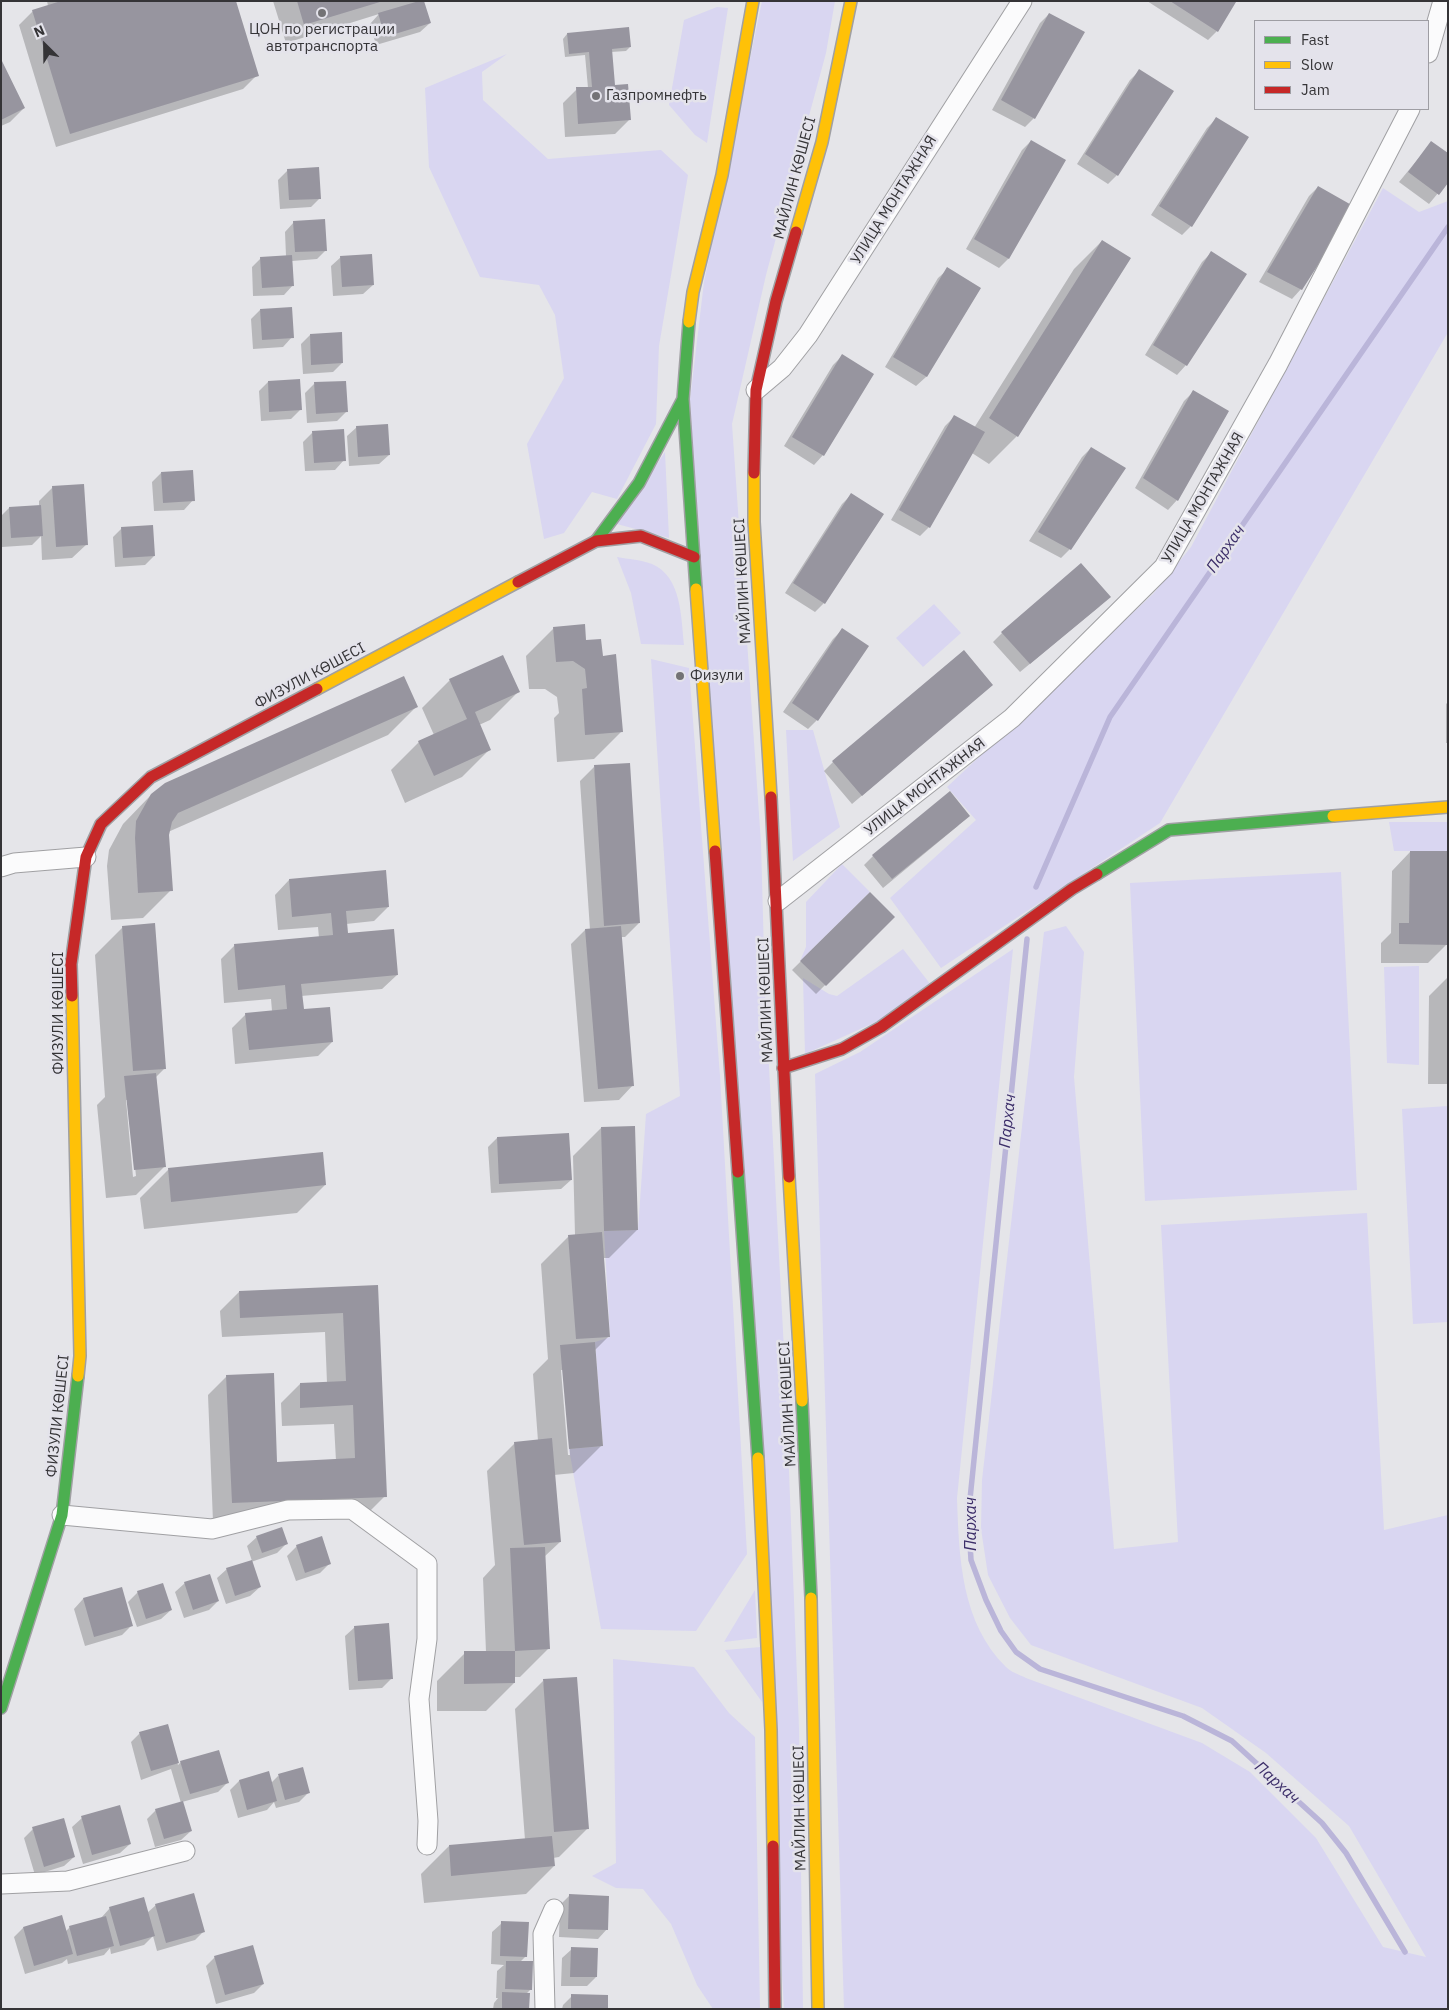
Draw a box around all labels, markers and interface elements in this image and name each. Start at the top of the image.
marker: ЦОН по регистрации автотранспорта [316,7,328,19]
north arrow [20,20,70,70]
legend [1254,20,1429,110]
text: N [31,21,47,41]
place label: ЦОН по регистрации автотранспорта [249,21,395,56]
text: Fast [1301,30,1329,49]
text: Slow [1301,55,1334,74]
text: Jam [1301,80,1330,99]
place label: Газпромнефть [606,87,707,105]
marker: Газпромнефть [590,90,602,102]
street label: МАЙЛИН КӨШЕСІ [770,115,820,241]
street label: УЛИЦА МОНТАЖНАЯ [847,132,941,268]
street label: УЛИЦА МОНТАЖНАЯ [1158,429,1248,567]
street label: МАЙЛИН КӨШЕСІ [731,518,755,644]
water label: Пархач [1203,521,1249,577]
street label: ФИЗУЛИ КӨШЕСІ [251,639,369,713]
place label: Физули [690,667,743,685]
marker: Физули [674,670,686,682]
street label: УЛИЦА МОНТАЖНАЯ [861,734,989,840]
street label: МАЙЛИН КӨШЕСІ [755,937,777,1063]
street label: ФИЗУЛИ КӨШЕСІ [50,951,68,1075]
water label: Пархач [996,1093,1020,1149]
street label: МАЙЛИН КӨШЕСІ [776,1341,800,1467]
street label: ФИЗУЛИ КӨШЕСІ [43,1354,73,1478]
water label: Пархач [961,1497,981,1551]
street label: МАЙЛИН КӨШЕСІ [790,1745,810,1871]
water label: Пархач [1250,1758,1304,1808]

